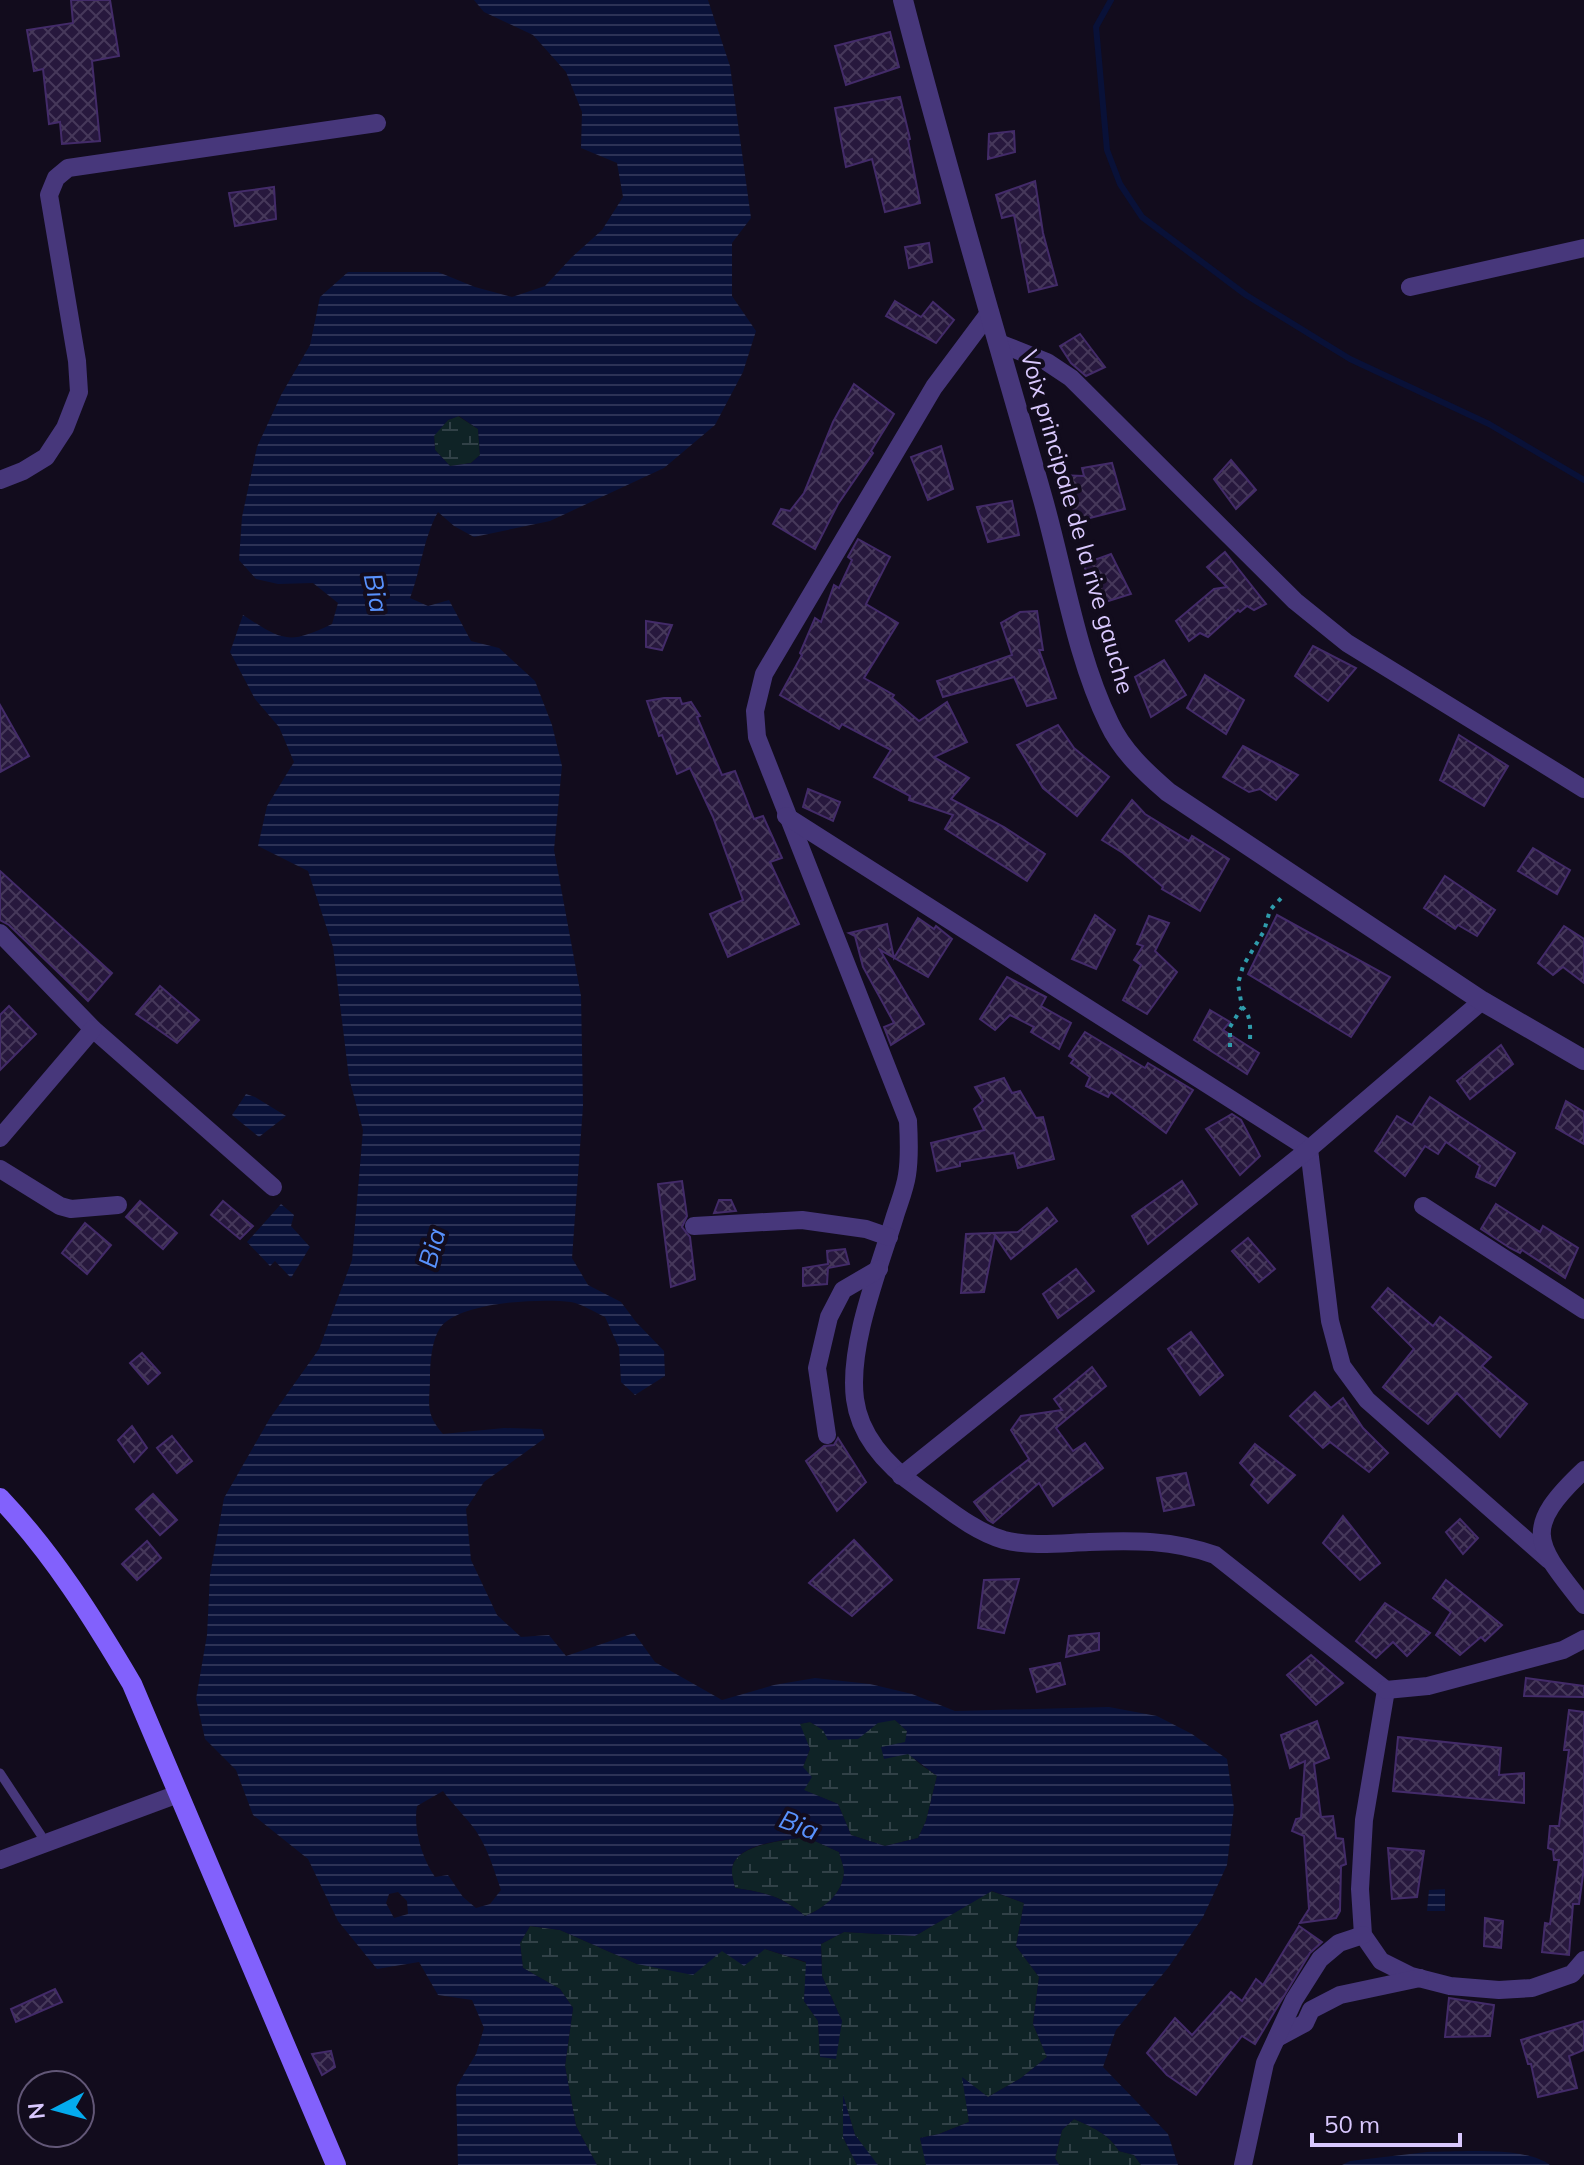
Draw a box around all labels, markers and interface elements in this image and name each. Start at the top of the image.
street label: Voix principale de la rive gauche [1014,346,1141,697]
water label: Bia [357,570,396,615]
water label: Bia [410,1225,453,1271]
water label: Bia [775,1802,824,1847]
north arrow [16,2069,96,2149]
scale bar [1312,2097,1460,2147]
text: N [21,2101,51,2121]
text: 50 m [1324,2109,1380,2139]

